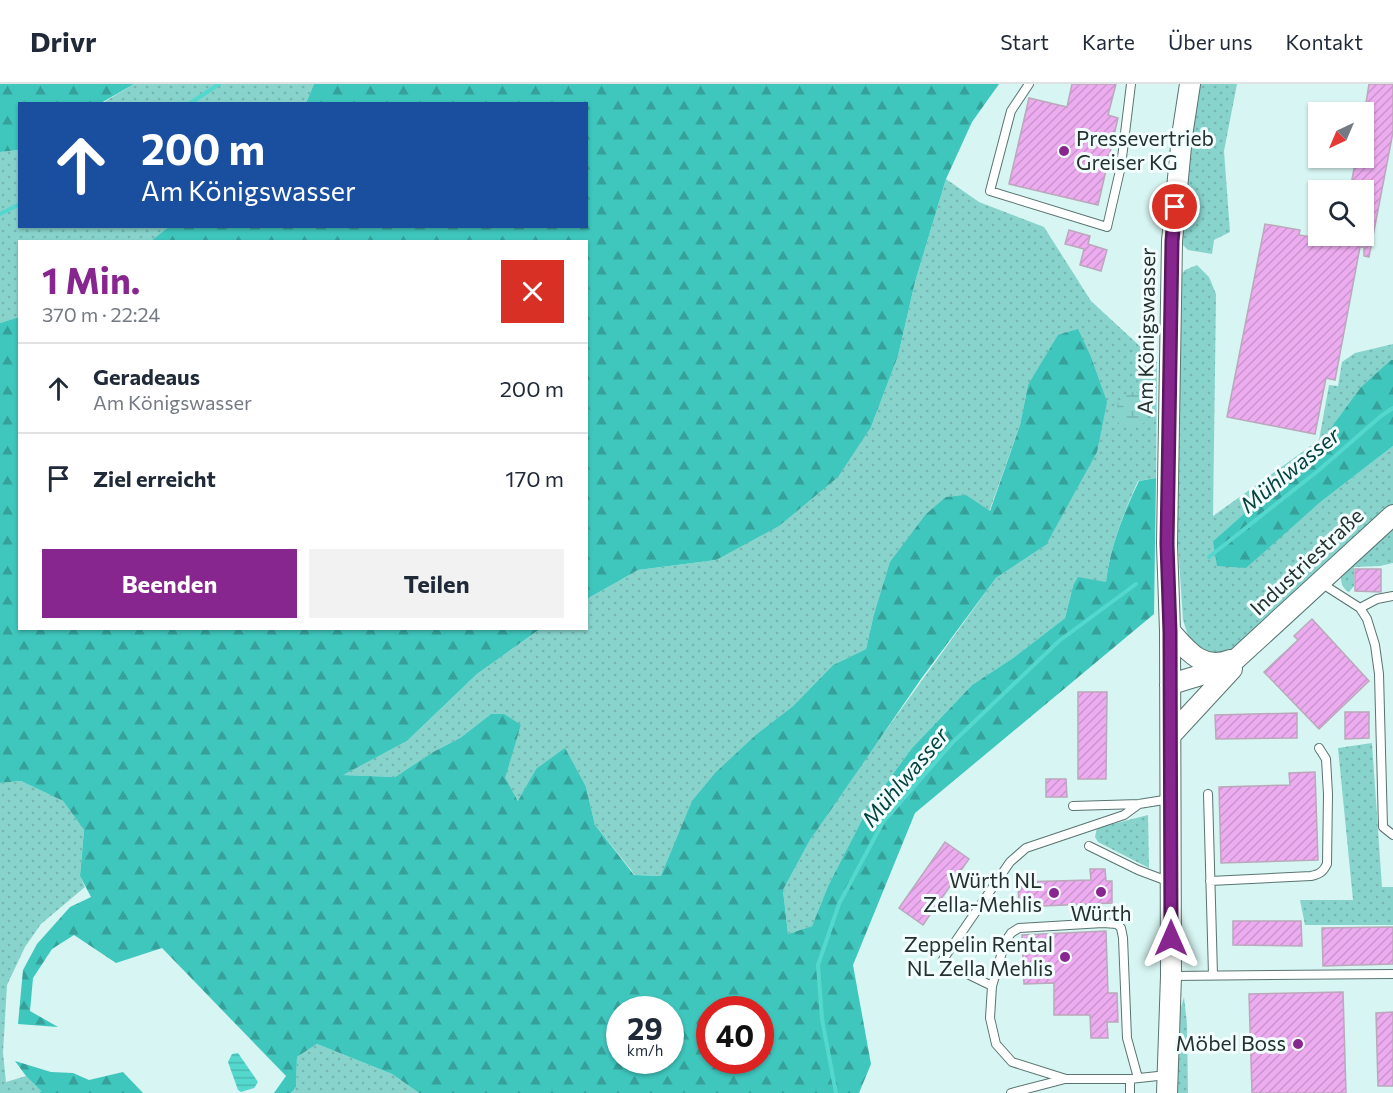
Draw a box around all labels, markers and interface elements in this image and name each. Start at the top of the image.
text: Drivr [30,24,97,58]
text: Start [1000,29,1049,54]
text: Karte [1082,29,1135,54]
text: Über uns [1168,29,1252,54]
text: Kontakt [1285,29,1363,54]
north arrow [1308,102,1374,168]
map controls [1308,102,1374,246]
text: 200 m [141,122,265,174]
place label: Pressevertrieb Greiser KG [1076,125,1214,174]
icon: ahead [42,126,120,204]
marker: Pressevertrieb Greiser KG [1057,144,1071,158]
text: Am Königswasser [141,174,356,207]
button: search [1308,180,1374,246]
pin [1149,181,1200,232]
icon: arrive [1158,190,1191,223]
street label: Am Königswasser [1132,247,1159,415]
text: 1 Min. [42,257,140,301]
button: close [501,260,564,323]
text: 370 m · 22:24 [42,302,160,326]
text: Geradeaus [93,363,200,390]
icon: ahead [42,372,75,405]
text: 200 m [500,375,564,402]
text: Am Königswasser [93,390,252,414]
water label: Mühlwasser [1234,420,1346,518]
icon: arrive [42,462,75,495]
text: Ziel erreicht [93,465,216,492]
text: 170 m [505,465,564,492]
street label: Industriestraße [1244,502,1368,620]
button: Beenden [42,549,297,618]
button: Teilen [309,549,564,618]
water label: Mühlwasser [855,721,955,832]
place label: Würth NL Zella-Mehlis [923,867,1042,916]
marker: Würth [1094,885,1108,899]
marker: Würth NL Zella-Mehlis [1047,886,1061,900]
place label: Würth [1070,900,1132,925]
position arrow [1139,906,1203,970]
place label: Zeppelin Rental NL Zella Mehlis [904,931,1053,980]
marker: Zeppelin Rental NL Zella Mehlis [1058,950,1072,964]
speed limit sign: 40 [696,996,774,1074]
text: 29 [627,1009,663,1046]
place label: Möbel Boss [1176,1030,1286,1055]
marker: Möbel Boss [1291,1037,1305,1051]
text: km/h [627,1041,663,1059]

